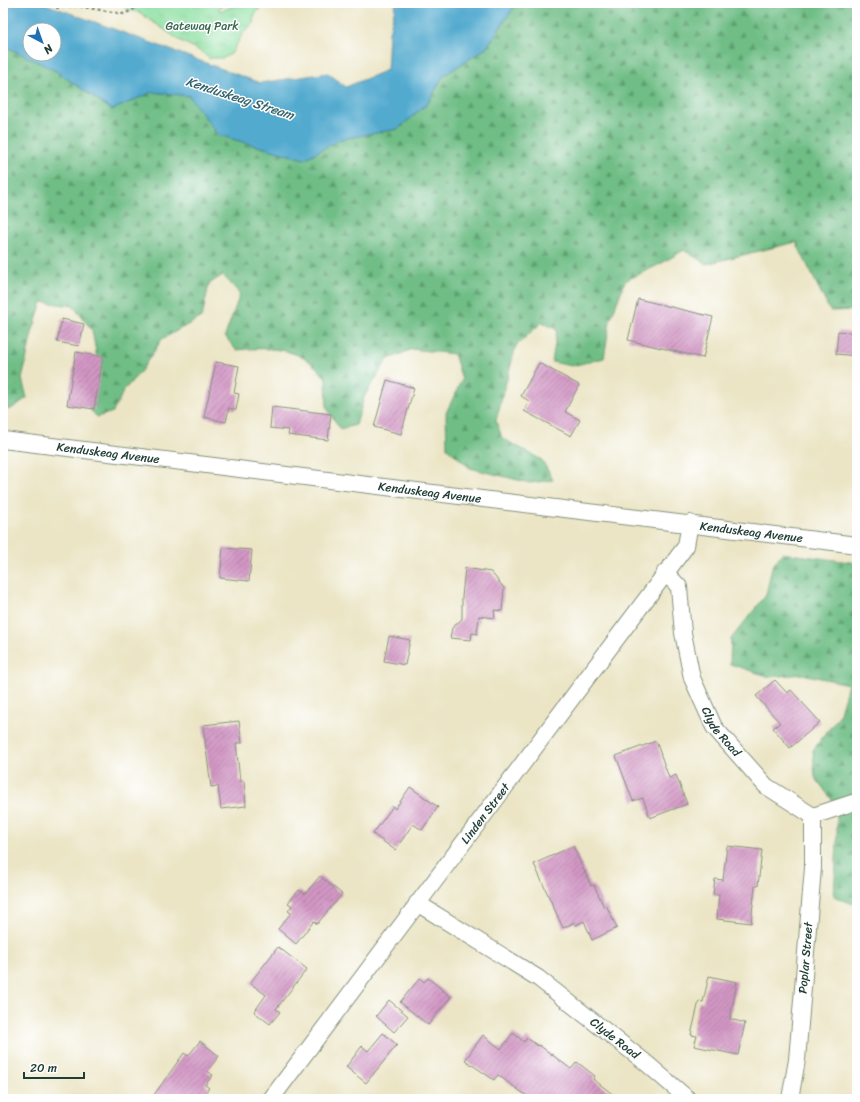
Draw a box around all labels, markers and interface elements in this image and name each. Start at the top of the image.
park label: Gateway Park [165,15,239,37]
north arrow [22,22,62,62]
text: N [39,39,58,59]
water label: Kenduskeag Stream [183,70,298,127]
street label: Kenduskeag Avenue [55,436,161,470]
street label: Kenduskeag Avenue [377,475,483,510]
street label: Kenduskeag Avenue [699,515,804,549]
street label: Clyde Road [695,703,748,763]
street label: Linden Street [455,777,516,849]
street label: Poplar Street [792,920,820,995]
street label: Clyde Road [585,1012,646,1066]
scale bar [24,1054,84,1080]
text: 20 m [30,1057,57,1079]

